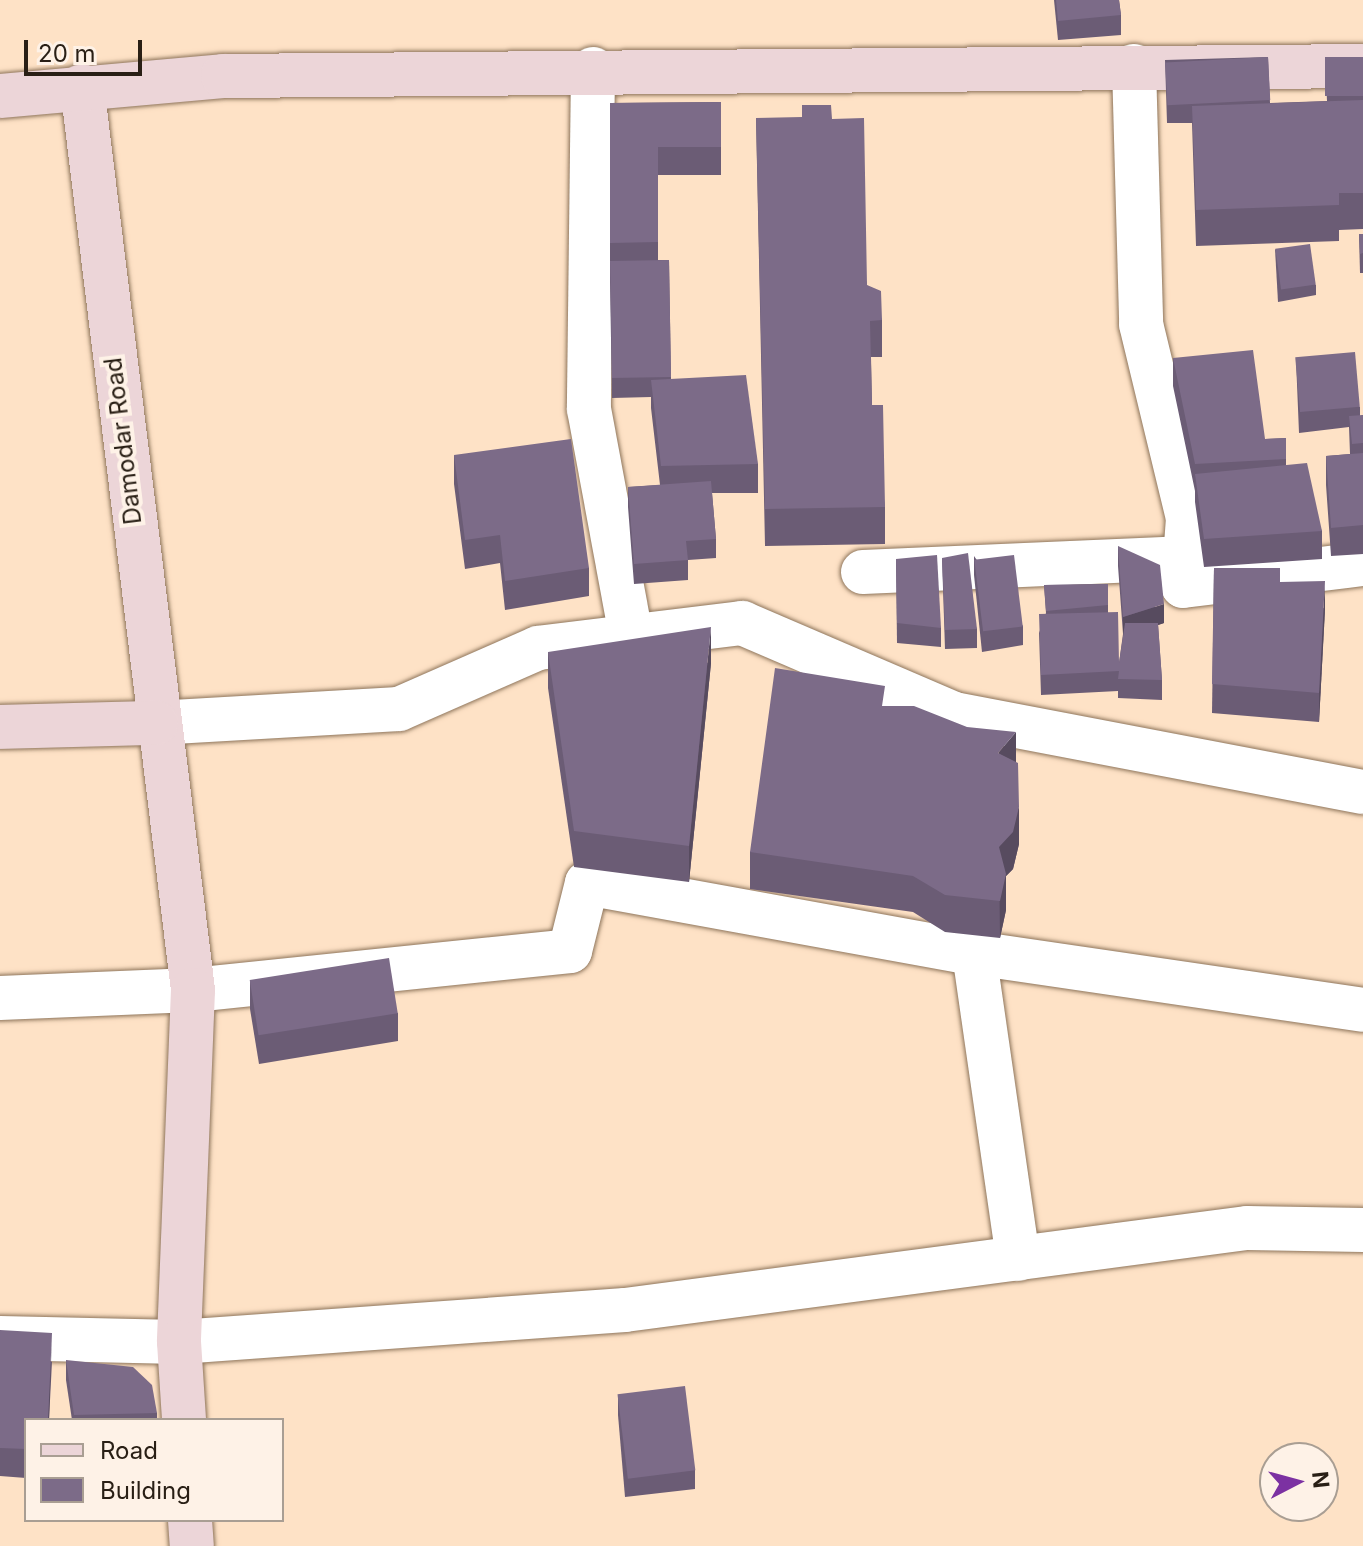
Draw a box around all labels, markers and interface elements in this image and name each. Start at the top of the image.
scale bar [28,24,146,74]
text: 20 m [38,39,96,68]
street label: Damodar Road [98,356,148,526]
legend [24,1418,284,1522]
text: Road [100,1436,158,1465]
north arrow [1259,1442,1339,1522]
text: N [1307,1470,1335,1489]
text: Building [100,1476,191,1505]

